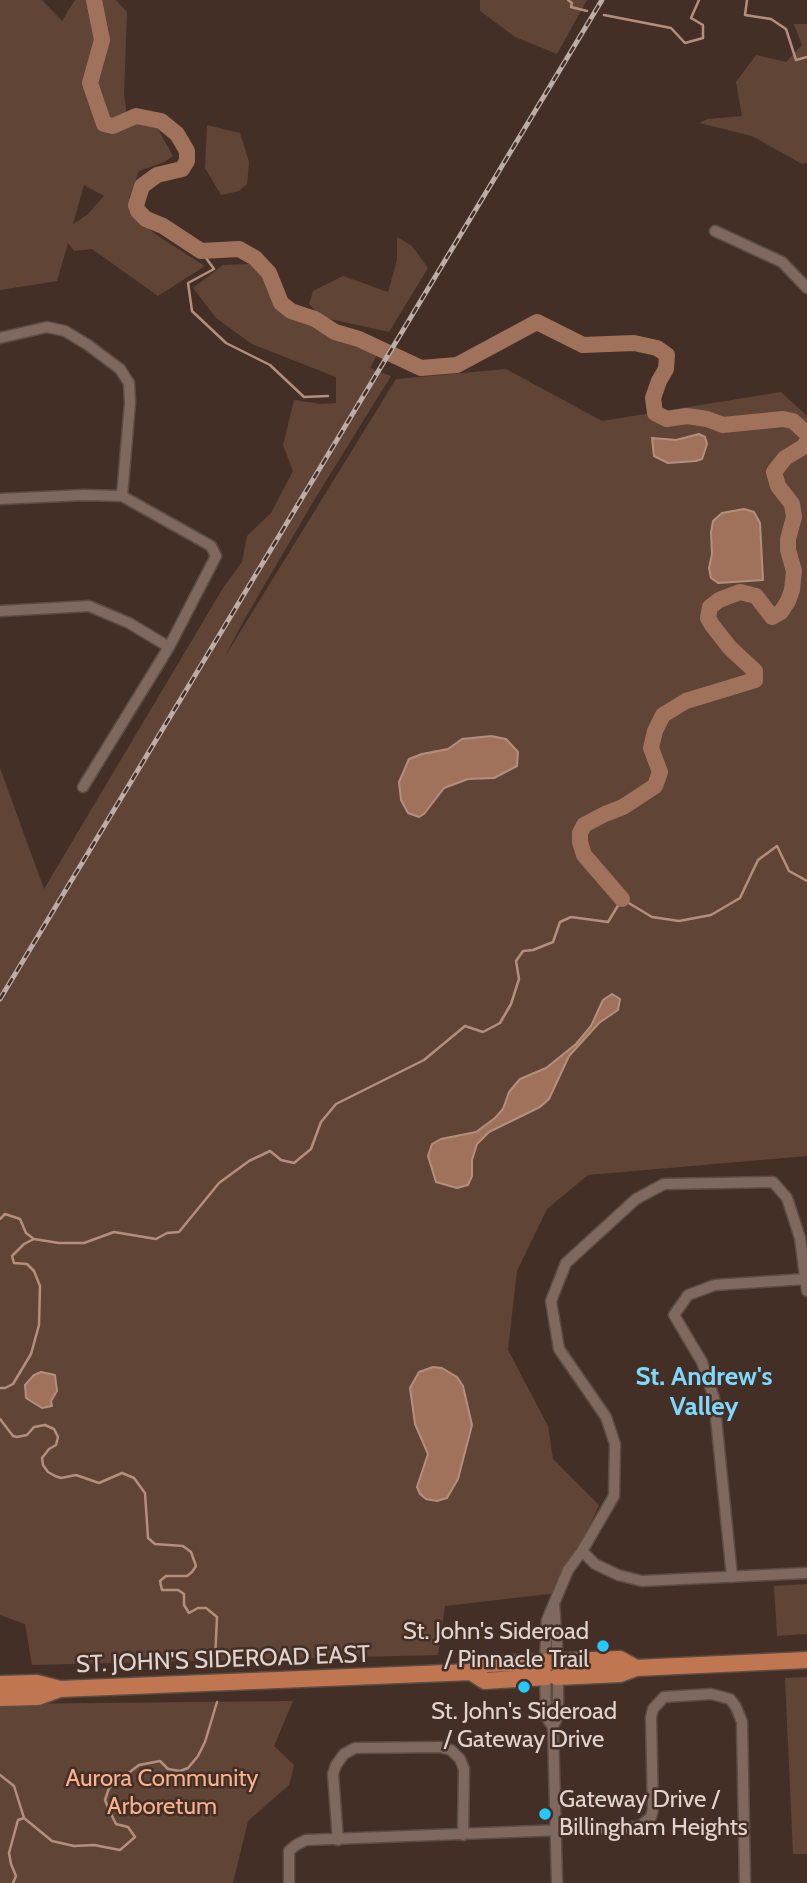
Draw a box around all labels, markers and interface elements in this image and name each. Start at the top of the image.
district label: St. Andrew's Valley [636,1361,772,1422]
place label: St. John's Sideroad / Pinnacle Trail [403,1618,589,1674]
marker: St. John's Sideroad / Pinnacle Trail [595,1638,611,1654]
street label: ST. JOHN'S SIDEROAD EAST [75,1640,371,1680]
marker: St. John's Sideroad / Gateway Drive [516,1679,532,1695]
place label: St. John's Sideroad / Gateway Drive [431,1698,617,1754]
park label: Aurora Community Arboretum [66,1765,258,1821]
place label: Gateway Drive / Billingham Heights [559,1786,748,1842]
marker: Gateway Drive / Billingham Heights [537,1806,553,1822]

